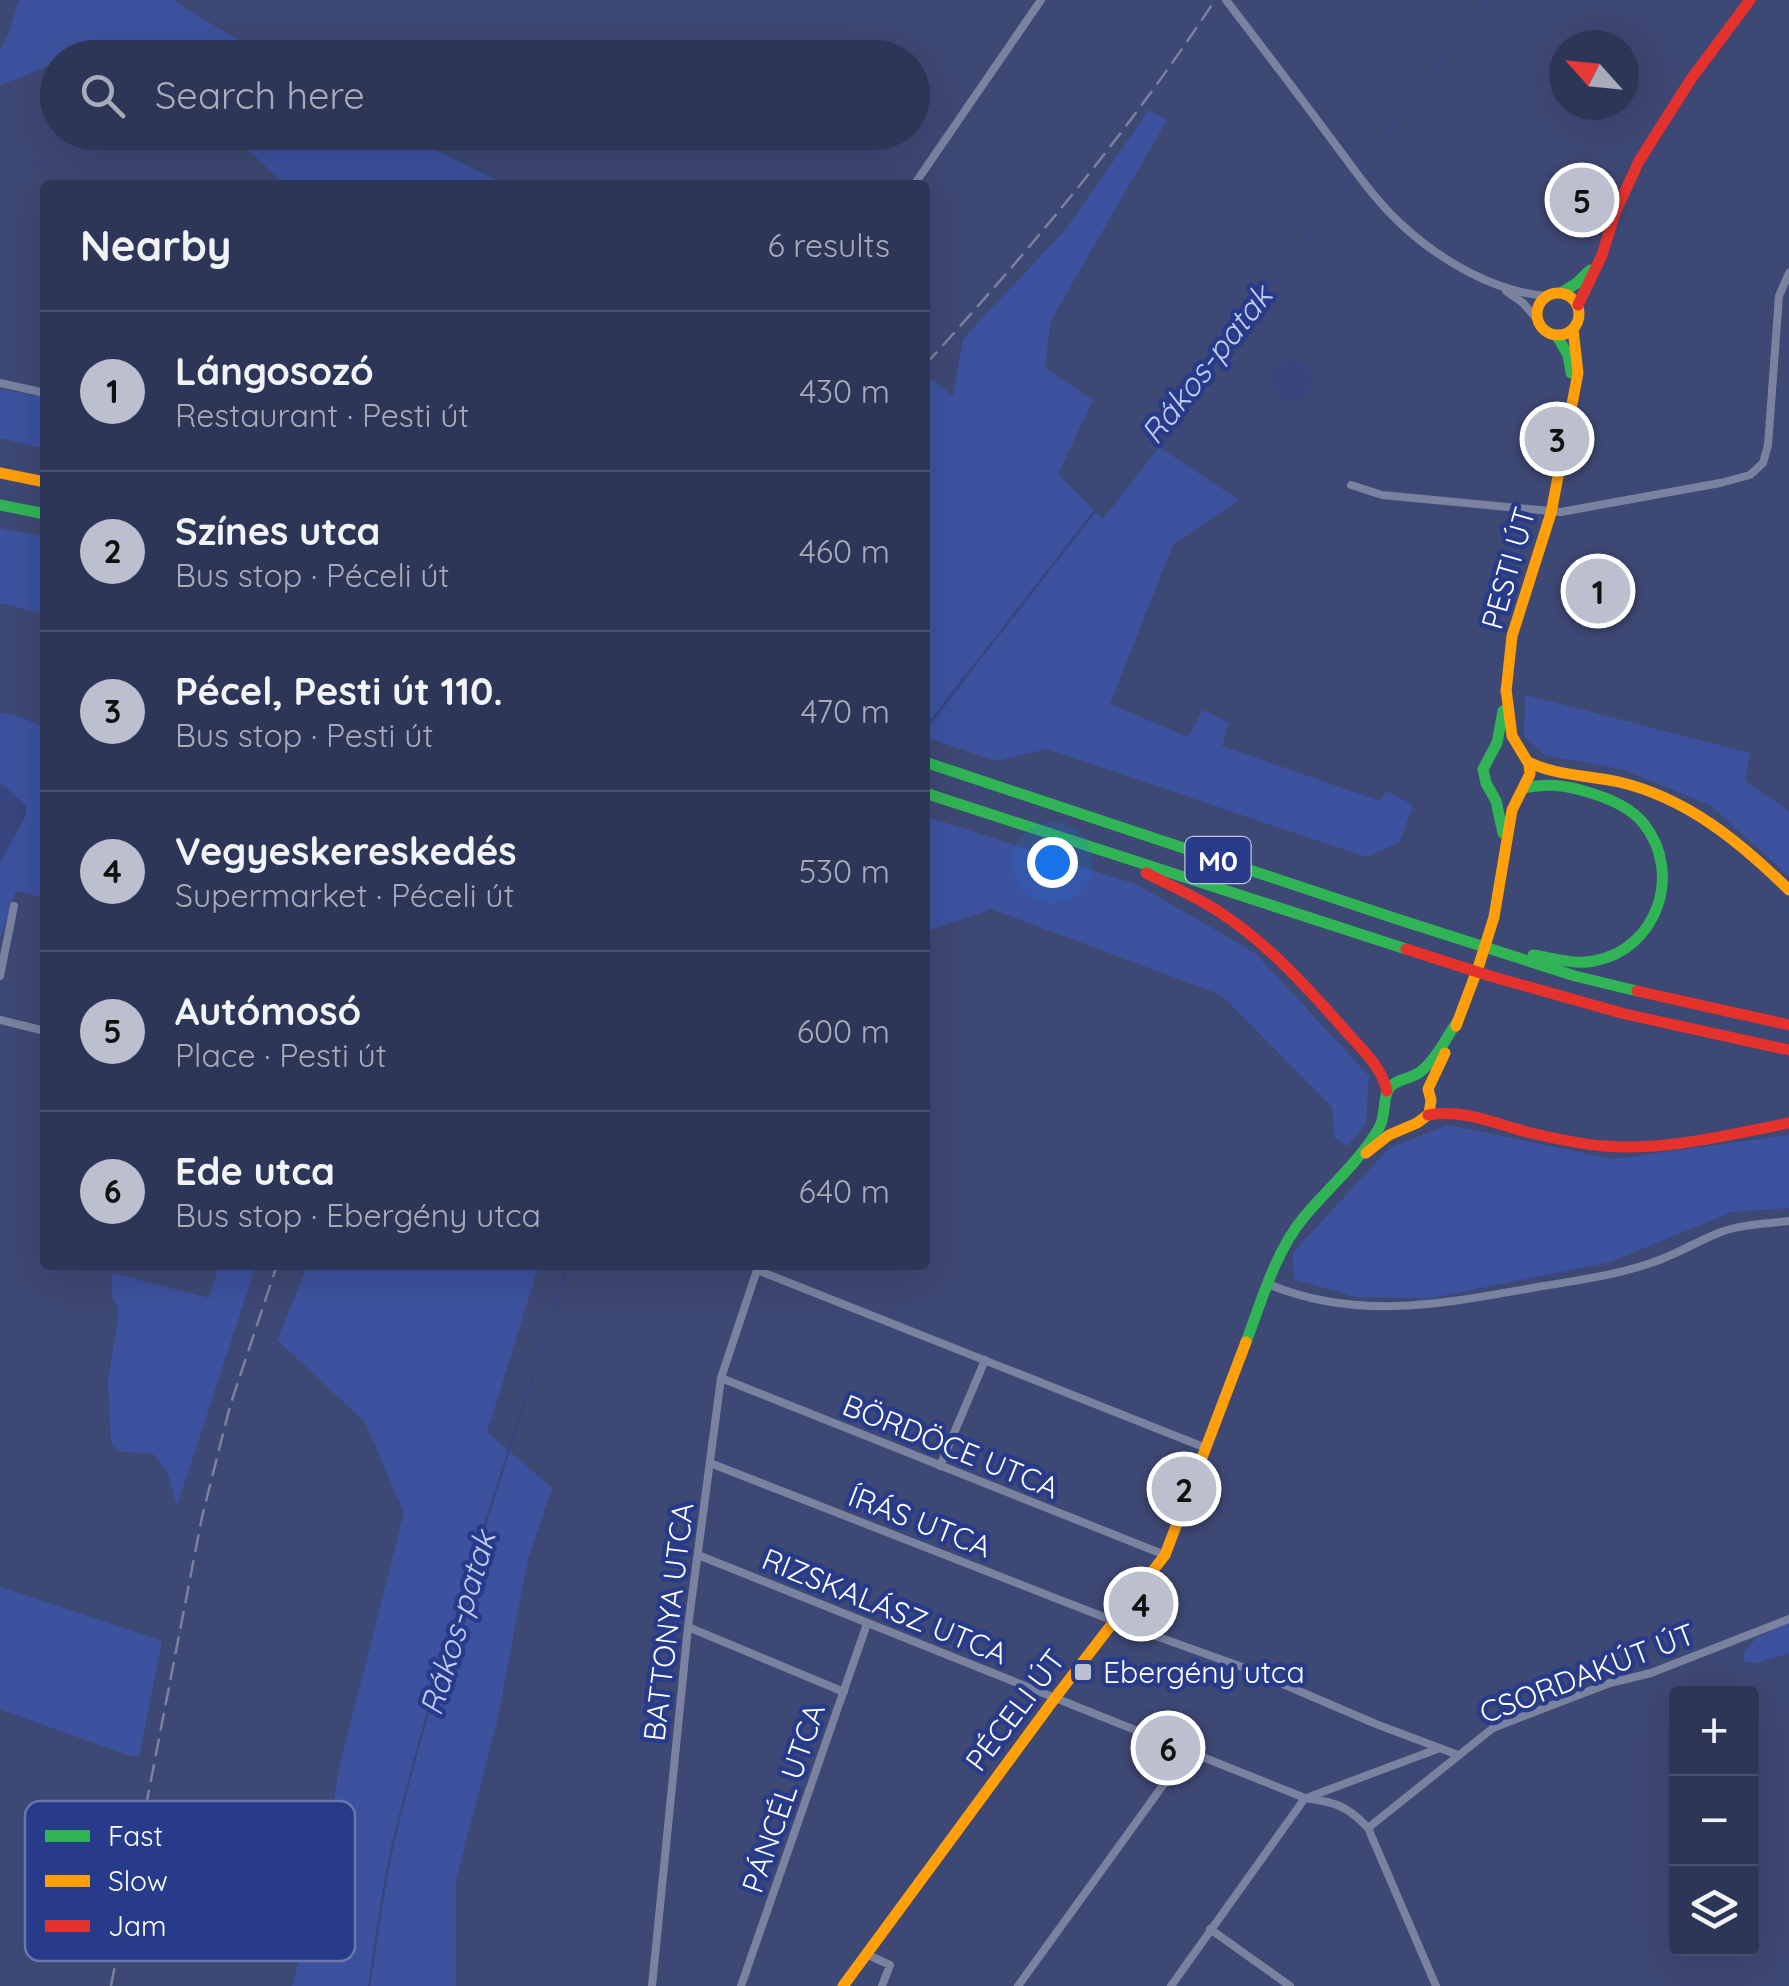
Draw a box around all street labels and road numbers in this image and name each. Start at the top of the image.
street label: PESTI ÚT [1472,503,1544,633]
road number: M0 [1186,837,1250,883]
street label: BÖRDÖCE UTCA [837,1385,1065,1507]
street label: ÍRÁS UTCA [843,1476,997,1566]
street label: BATTONYA UTCA [635,1501,701,1743]
street label: RIZSKALÁSZ UTCA [757,1539,1013,1673]
street label: CSORDAKÚT ÚT [1474,1615,1700,1731]
street label: PÉCELI ÚT [957,1642,1073,1778]
street label: PÁNCÉL UTCA [733,1698,833,1898]

